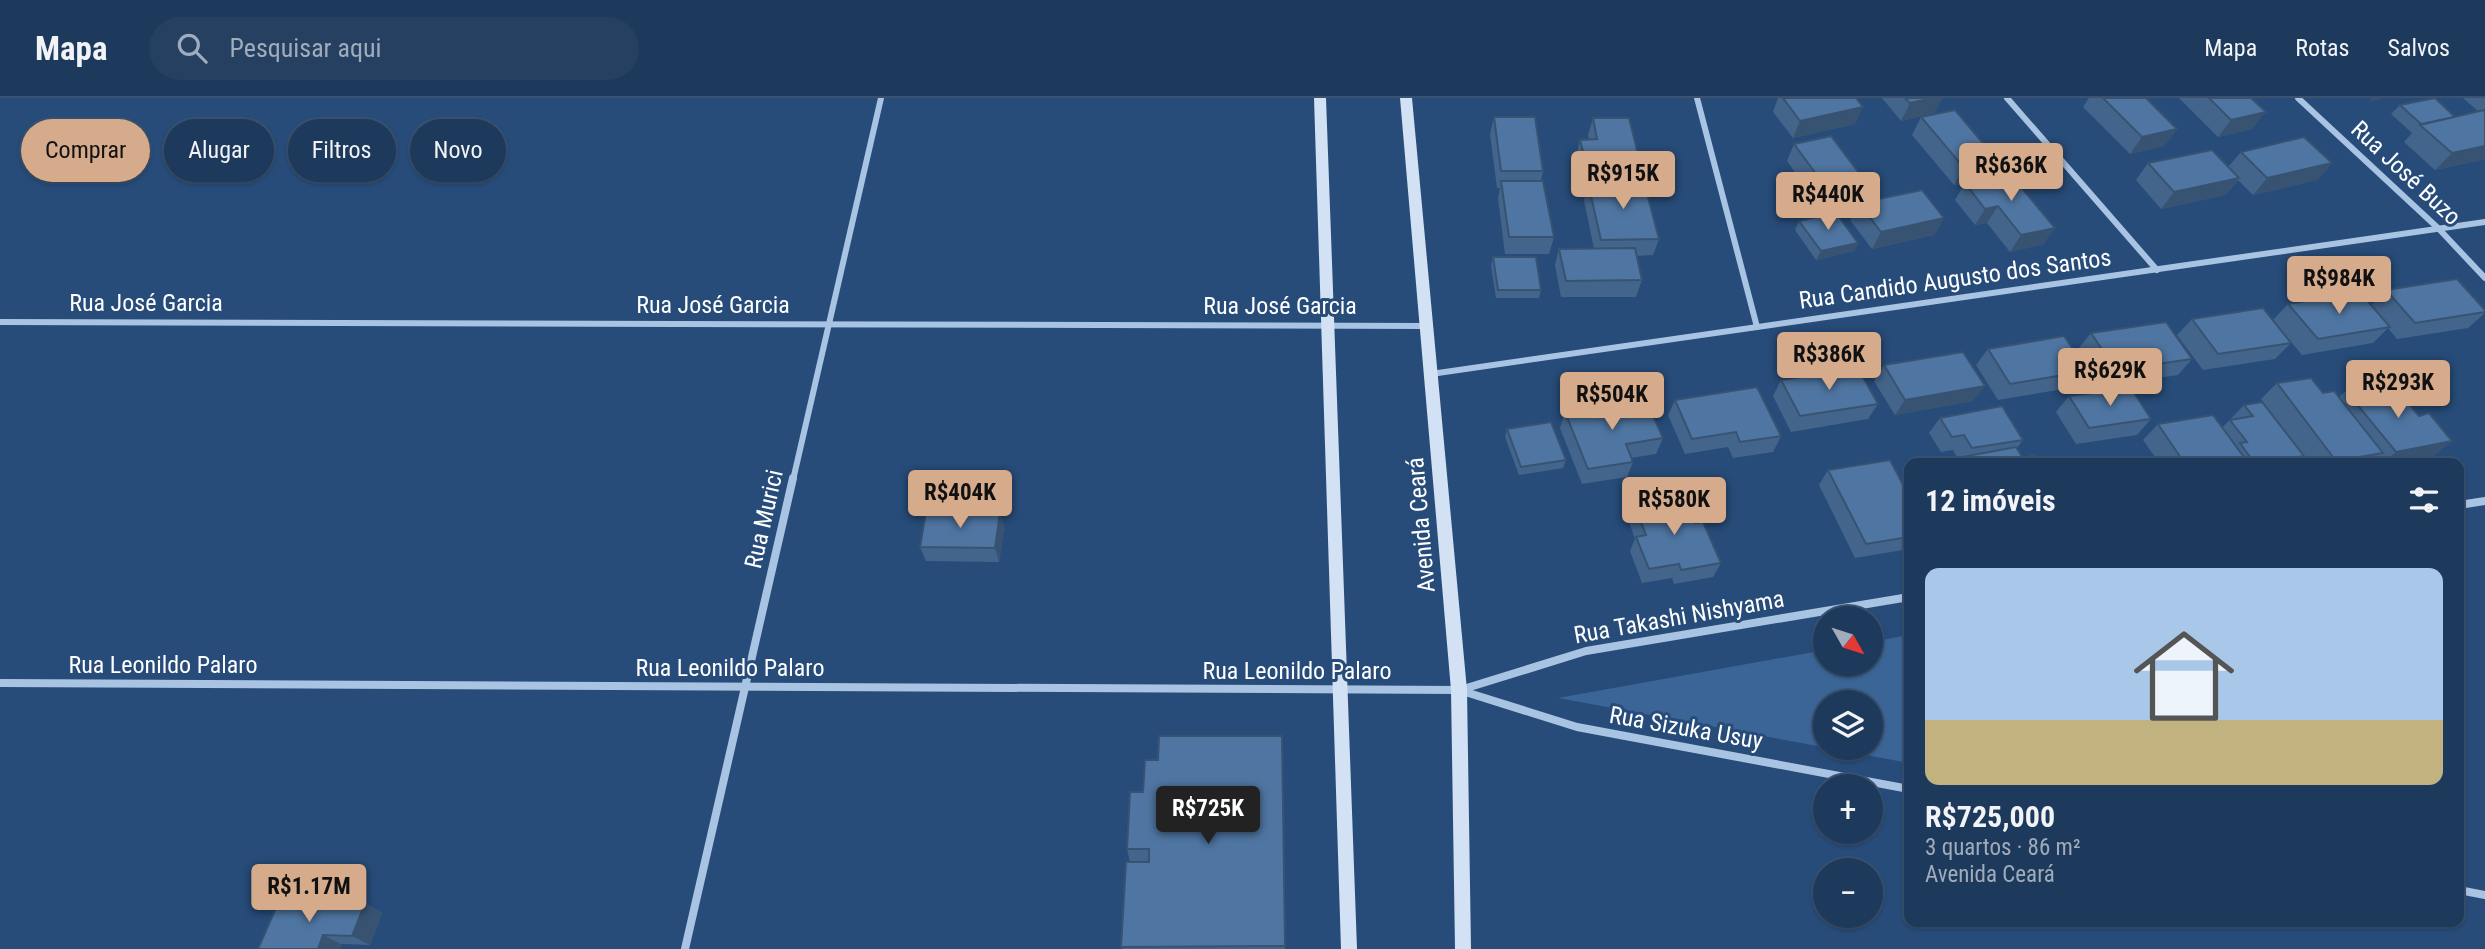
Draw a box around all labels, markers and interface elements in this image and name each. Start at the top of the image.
search box [149,17,639,80]
text: Mapa [35,29,107,68]
icon: search [173,29,211,67]
text: Pesquisar aqui [229,33,382,63]
text: Mapa [2204,34,2257,62]
text: Rotas [2295,34,2349,62]
text: Salvos [2387,34,2450,62]
street label: Rua José Buzo [2345,115,2467,231]
chip: Comprar [21,119,150,182]
chip: Alugar [164,119,274,182]
chip: Filtros [288,119,396,182]
chip: Novo [410,119,506,182]
pin: R$636K [1954,144,2068,203]
pin: R$915K [1566,152,1680,211]
text: R$636K [1975,152,2047,179]
text: R$915K [1587,160,1659,187]
pin: R$440K [1771,172,1885,232]
text: R$440K [1792,181,1864,208]
street label: Rua Candido Augusto dos Santos [1797,243,2113,315]
pin: R$984K [2282,256,2396,316]
text: R$984K [2303,265,2375,292]
street label: Rua José Garcia [69,289,223,317]
street label: Rua José Garcia [636,291,790,319]
street label: Rua José Garcia [1203,292,1357,320]
pin: R$386K [1772,332,1886,392]
text: R$386K [1793,341,1865,368]
pin: R$629K [2053,348,2167,408]
text: R$629K [2074,357,2146,384]
pin: R$293K [2341,360,2455,420]
text: R$293K [2362,369,2434,396]
pin: R$504K [1555,372,1669,432]
text: R$504K [1576,381,1648,408]
street label: Avenida Ceará [1401,456,1441,594]
street label: Rua Murici [739,467,789,571]
pin: R$404K [903,470,1017,530]
pin: R$580K [1617,478,1731,537]
text: R$404K [924,479,996,506]
icon: filters [2405,481,2443,519]
text: 12 imóveis [1925,483,2056,518]
text: R$580K [1638,486,1710,513]
street label: Rua Takashi Nishyama [1572,585,1786,649]
north arrow [1813,606,1883,676]
map controls [1813,606,1883,928]
icon: home [2121,613,2247,739]
street label: Rua Leonildo Palaro [69,651,257,679]
street label: Rua Leonildo Palaro [636,654,824,682]
street label: Rua Leonildo Palaro [1203,657,1391,685]
button: layers [1813,690,1883,760]
street label: Rua Sizuka Usuy [1607,701,1765,755]
button: + [1813,774,1883,844]
pin: R$725K [1151,786,1265,846]
text: R$725K [1172,795,1244,822]
text: R$725,000 [1925,799,2055,834]
text: 3 quartos · 86 m² [1925,834,2081,861]
button: − [1813,858,1883,928]
text: Avenida Ceará [1925,861,2055,888]
pin: R$1.17M [244,864,374,924]
text: R$1.17M [267,873,351,900]

